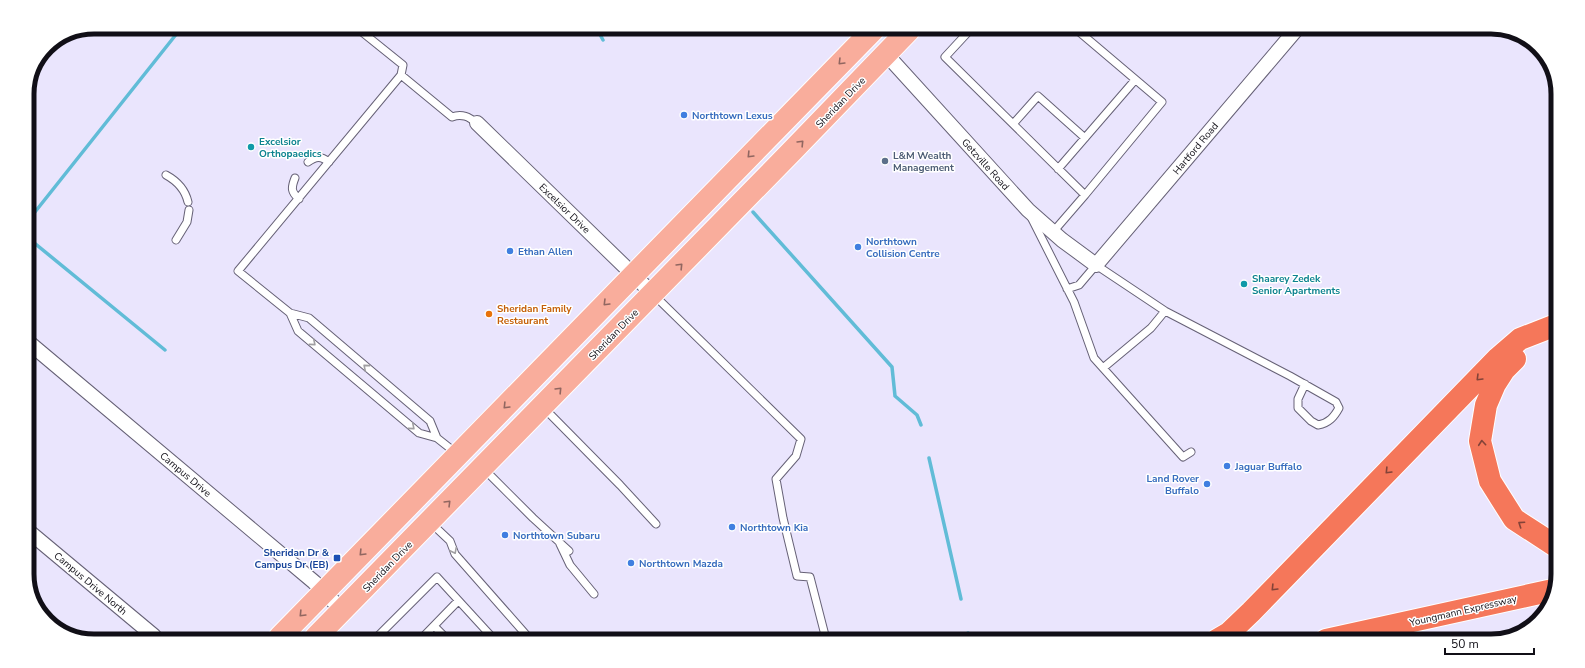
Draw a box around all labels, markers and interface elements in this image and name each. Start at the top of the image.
one-way arrow [838,57,846,65]
street label: Sheridan Drive [813,74,869,131]
place label: Northtown Lexus [692,109,773,123]
marker: Northtown Lexus [679,110,689,120]
street label: Hartford Road [1170,119,1222,178]
place label: Excelsior Orthopaedics [259,135,322,161]
street label: Getzville Road [958,136,1012,194]
one-way arrow [796,140,803,148]
marker: Excelsior Orthopaedics [246,142,256,152]
place label: L&M Wealth Management [893,149,954,175]
one-way arrow [747,150,755,158]
marker: L&M Wealth Management [880,156,890,166]
street label: Excelsior Drive [536,181,593,237]
place label: Northtown Collision Centre [866,235,940,261]
marker: Northtown Collision Centre [853,242,863,252]
place label: Ethan Allen [518,245,573,259]
marker: Ethan Allen [505,246,515,256]
one-way arrow [675,263,683,271]
place label: Shaarey Zedek Senior Apartments [1252,272,1340,298]
marker: Shaarey Zedek Senior Apartments [1239,279,1249,289]
one-way arrow [603,298,611,306]
place label: Sheridan Family Restaurant [497,302,572,328]
street label: Sheridan Drive [586,306,642,363]
marker: Sheridan Family Restaurant [484,309,494,319]
one-way arrow [308,339,315,346]
one-way arrow [364,364,371,371]
one-way arrow [1476,373,1484,381]
one-way arrow [554,387,562,395]
one-way arrow [503,401,510,409]
one-way arrow [408,423,415,430]
one-way arrow [1477,440,1486,446]
street label: Campus Drive [157,449,214,500]
place label: Jaguar Buffalo [1234,460,1302,474]
marker: Jaguar Buffalo [1222,461,1232,471]
one-way arrow [1385,466,1393,474]
place label: Land Rover Buffalo [1146,472,1199,498]
marker: Land Rover Buffalo [1202,479,1212,489]
one-way arrow [443,500,451,508]
place label: Northtown Kia [740,521,808,535]
one-way arrow [1518,521,1525,528]
marker: Northtown Kia [727,522,737,532]
place label: Northtown Subaru [513,529,600,543]
marker: Northtown Subaru [500,530,510,540]
street label: Sheridan Drive [360,538,416,595]
place label: Sheridan Dr & Campus Dr (EB) [255,546,330,572]
one-way arrow [450,547,457,554]
one-way arrow [359,548,367,556]
street label: Campus Drive North [51,549,130,619]
marker: Sheridan Dr & Campus Dr (EB) [332,553,342,563]
place label: Northtown Mazda [639,557,723,571]
marker: Northtown Mazda [626,558,636,568]
one-way arrow [1271,583,1279,591]
street label: Youngmann Expressway [1407,592,1519,630]
one-way arrow [299,609,307,617]
scale bar [1445,630,1534,656]
text: 50 m [1451,636,1479,652]

